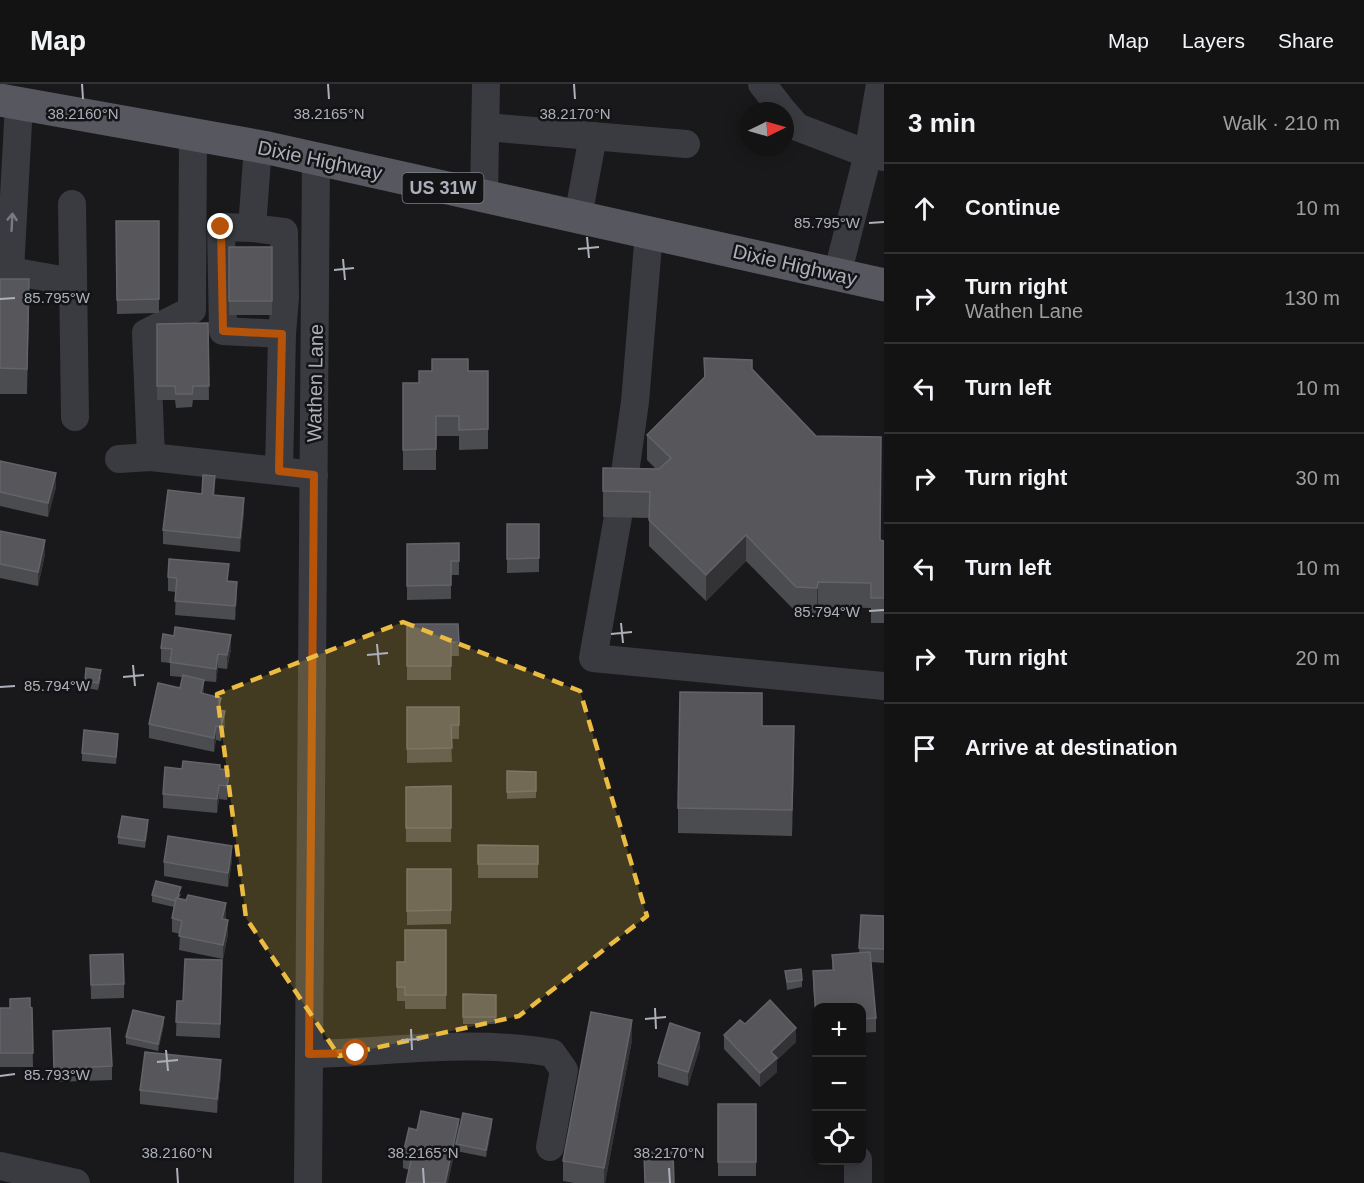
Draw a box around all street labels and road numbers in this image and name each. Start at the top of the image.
street label: Dixie Highway [256,136,384,184]
road number: US 31W [402,173,484,203]
street label: Dixie Highway [731,240,859,290]
street label: Wathen Lane [303,324,327,442]

